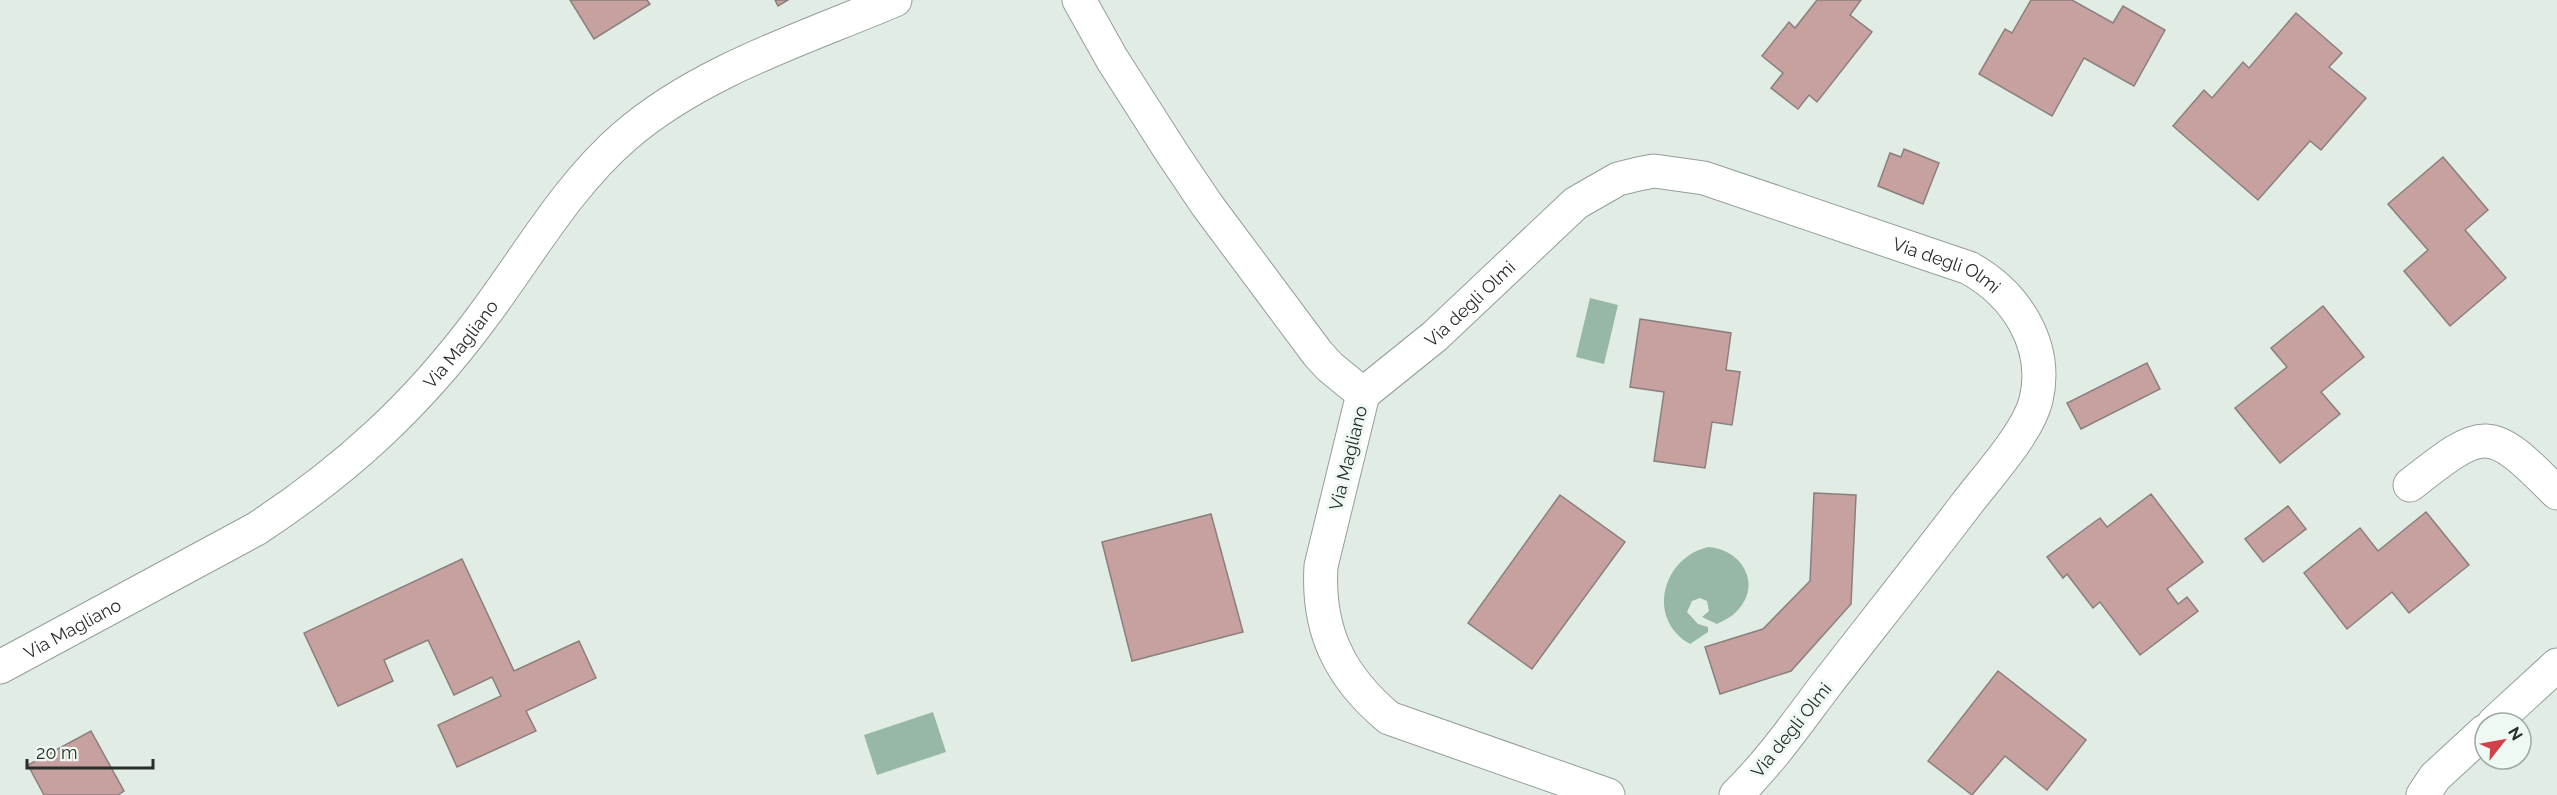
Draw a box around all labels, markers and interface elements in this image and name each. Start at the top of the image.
street label: Via degli Olmi [1890,232,2005,297]
street label: Via degli Olmi [1420,256,1519,351]
street label: Via Magliano [419,295,502,392]
street label: Via Magliano [1325,403,1371,512]
street label: Via Magliano [20,593,125,663]
street label: Via degli Olmi [1746,678,1836,782]
north arrow [2473,711,2533,771]
text: N [2504,723,2527,744]
scale bar [27,732,153,770]
text: 20 m [36,742,78,763]

